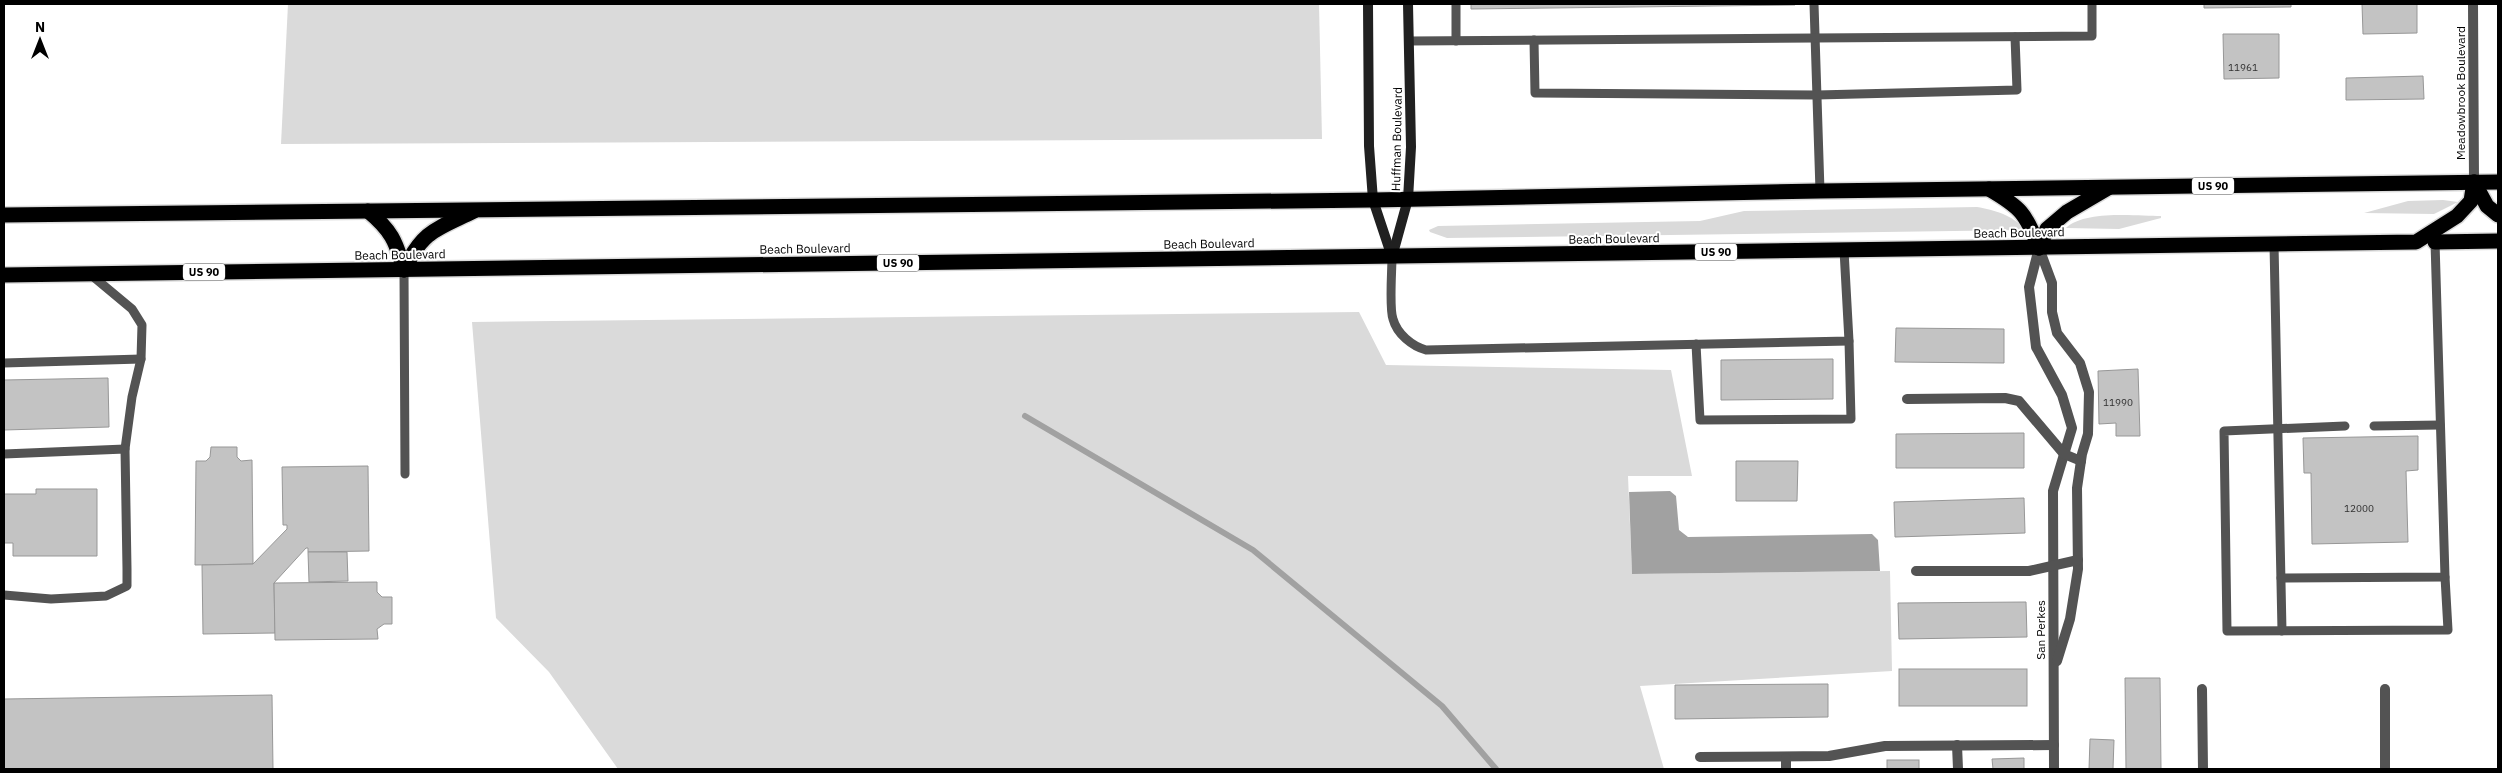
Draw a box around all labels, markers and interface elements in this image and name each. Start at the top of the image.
north arrow [15,15,65,65]
text: N [35,18,45,36]
street label: Meadowbrook Boulevard [2453,26,2468,160]
house number: 11961 [2228,61,2258,74]
street label: Huffman Boulevard [1388,87,1405,191]
road number: US 90 [2192,178,2234,195]
street label: Beach Boulevard [1973,224,2065,241]
street label: Beach Boulevard [1568,230,1660,247]
street label: Beach Boulevard [1163,235,1255,252]
street label: Beach Boulevard [759,240,851,257]
road number: US 90 [1695,243,1737,260]
street label: Beach Boulevard [354,246,446,263]
road number: US 90 [877,254,919,272]
road number: US 90 [183,264,225,280]
house number: 11990 [2103,396,2133,409]
house number: 12000 [2344,502,2374,515]
street label: San Perkes [2033,600,2048,660]

